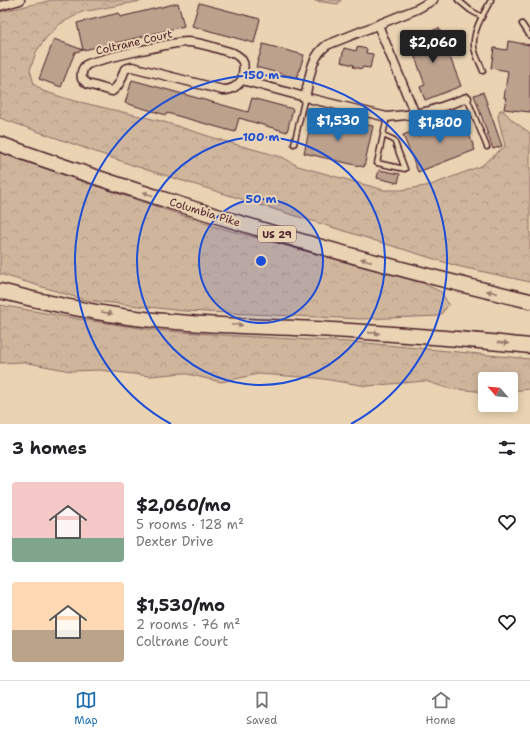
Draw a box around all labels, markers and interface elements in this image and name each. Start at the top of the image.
street label: Coltrane Court [94,26,174,59]
pin: $2,060 [400,30,466,64]
text: $2,060 [409,34,457,51]
text: 150 m [243,67,279,83]
pin: $1,530 [305,108,371,142]
pin: $1,800 [407,110,473,144]
text: $1,530 [316,112,360,129]
text: $1,800 [418,114,462,131]
text: 100 m [243,129,280,145]
one-way arrow [141,191,153,197]
text: 50 m [246,191,277,207]
street label: Columbia Pike [168,195,242,230]
road number: US 29 [258,226,296,242]
centre of rings [254,254,268,268]
one-way arrow [360,257,372,263]
one-way arrow [486,289,498,295]
one-way arrow [101,311,113,317]
one-way arrow [231,322,244,328]
one-way arrow [368,329,380,336]
one-way arrow [497,340,509,346]
north arrow [478,372,518,412]
map controls [478,372,518,412]
text: 3 homes [12,437,87,459]
icon: filters [496,437,518,459]
text: $2,060/mo [136,494,231,516]
icon: home [44,498,92,546]
icon: heart [496,511,518,533]
text: 5 rooms · 128 m² [136,516,244,533]
text: Dexter Drive [136,533,214,550]
text: $1,530/mo [136,594,225,616]
icon: home [44,598,92,646]
icon: heart [496,611,518,633]
text: 2 rooms · 76 m² [136,616,240,633]
text: Coltrane Court [136,633,228,650]
tab: Map [74,689,98,728]
tab: Saved [246,689,277,728]
tab: Home [426,689,456,728]

